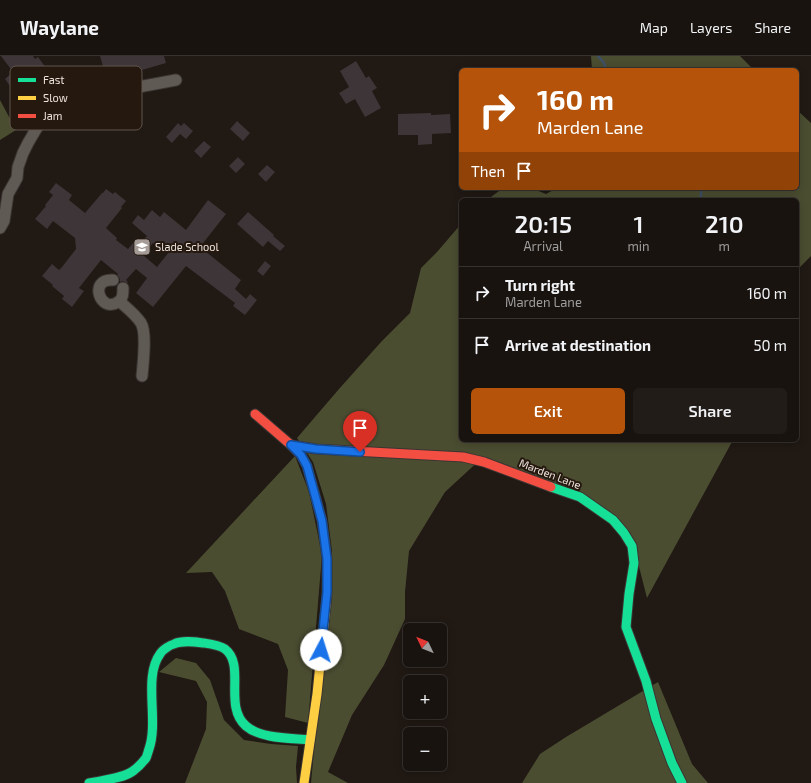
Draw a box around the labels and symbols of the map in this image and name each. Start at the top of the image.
legend [10,66,142,130]
text: Fast [43,73,65,86]
text: Slow [43,91,68,104]
text: Jam [43,109,62,122]
school or university icon: Slade School [132,237,152,257]
place label: Slade School [155,240,220,253]
pin [343,411,377,452]
street label: Marden Lane [517,456,583,491]
north arrow [403,623,447,667]
position arrow [300,629,342,671]

